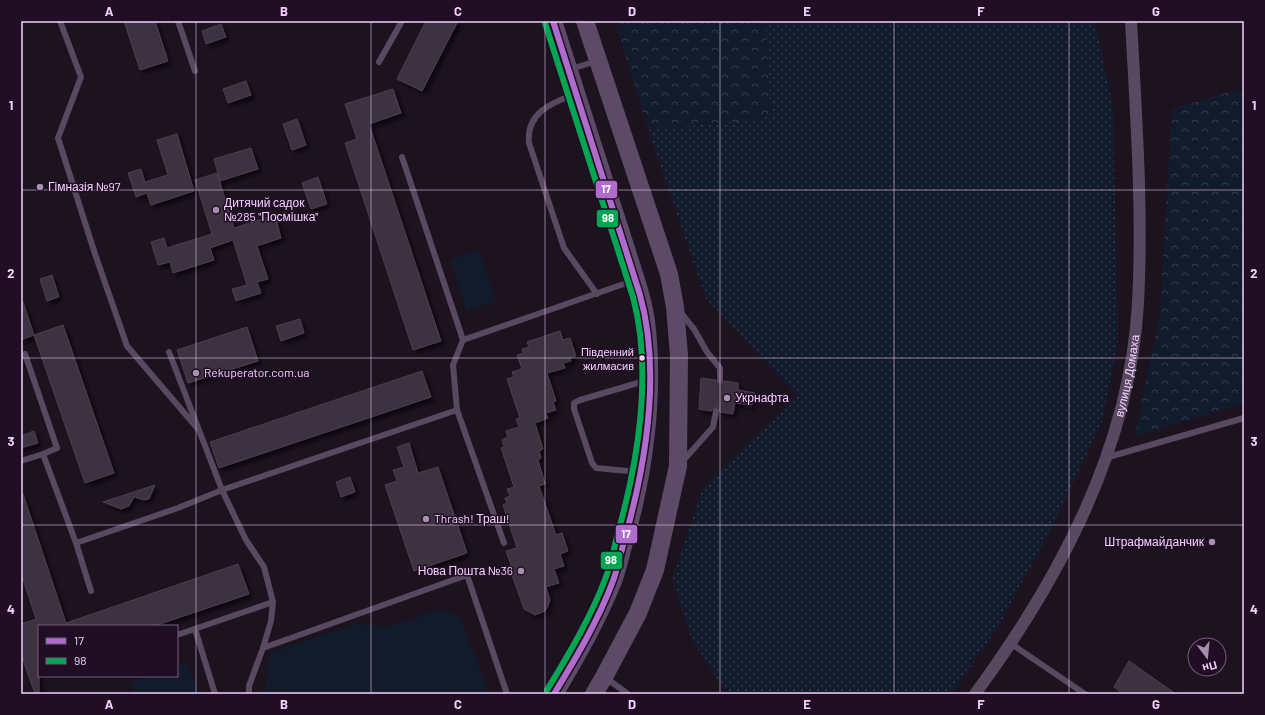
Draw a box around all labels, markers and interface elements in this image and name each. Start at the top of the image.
text: A [105,3,114,19]
text: B [280,3,288,19]
text: C [454,3,462,19]
text: D [628,3,636,19]
text: E [803,3,811,19]
text: F [977,3,985,19]
text: G [1152,3,1160,19]
text: 1 [9,97,13,113]
text: 1 [1252,97,1256,113]
place label: Гімназія №97 [48,179,121,193]
line badge: 17 [595,180,618,199]
marker: Гімназія №97 [35,182,45,192]
text: 17 [601,182,611,195]
place label: Дитячий садок №285 "Посмішка" [224,195,318,223]
marker: Дитячий садок №285 "Посмішка" [211,205,221,215]
line badge: 98 [596,209,619,228]
text: 98 [602,211,614,224]
text: 2 [7,265,15,281]
text: 2 [1250,265,1258,281]
street label: вулиця Домаха [1111,333,1141,418]
place label: Південний жилмасив [581,345,634,372]
marker: Південний жилмасив [637,353,647,363]
place label: Rekuperator.com.ua [204,365,309,379]
marker: Rekuperator.com.ua [191,368,201,378]
place label: Укрнафта [735,390,789,405]
marker: Укрнафта [722,393,732,403]
text: 3 [7,433,15,449]
text: 3 [1250,433,1258,449]
place label: Thrash! Траш! [434,511,510,526]
marker: Thrash! Траш! [421,514,431,524]
line badge: 17 [615,524,638,544]
text: 17 [621,527,631,540]
place label: Штрафмайданчик [1104,534,1205,549]
marker: Штрафмайданчик [1207,537,1217,547]
line badge: 98 [600,551,623,570]
text: 98 [605,553,617,566]
place label: Нова Пошта №36 [418,563,513,577]
marker: Нова Пошта №36 [516,566,526,576]
text: 4 [7,601,15,617]
text: 4 [1250,601,1258,617]
legend [38,625,178,677]
text: 17 [74,633,84,647]
north arrow [1187,637,1227,677]
text: 98 [74,653,87,667]
text: Пн [1201,659,1219,675]
text: A [105,696,114,712]
text: B [280,696,288,712]
text: C [454,696,462,712]
text: D [628,696,636,712]
text: E [803,696,811,712]
text: F [977,696,985,712]
text: G [1152,696,1160,712]

